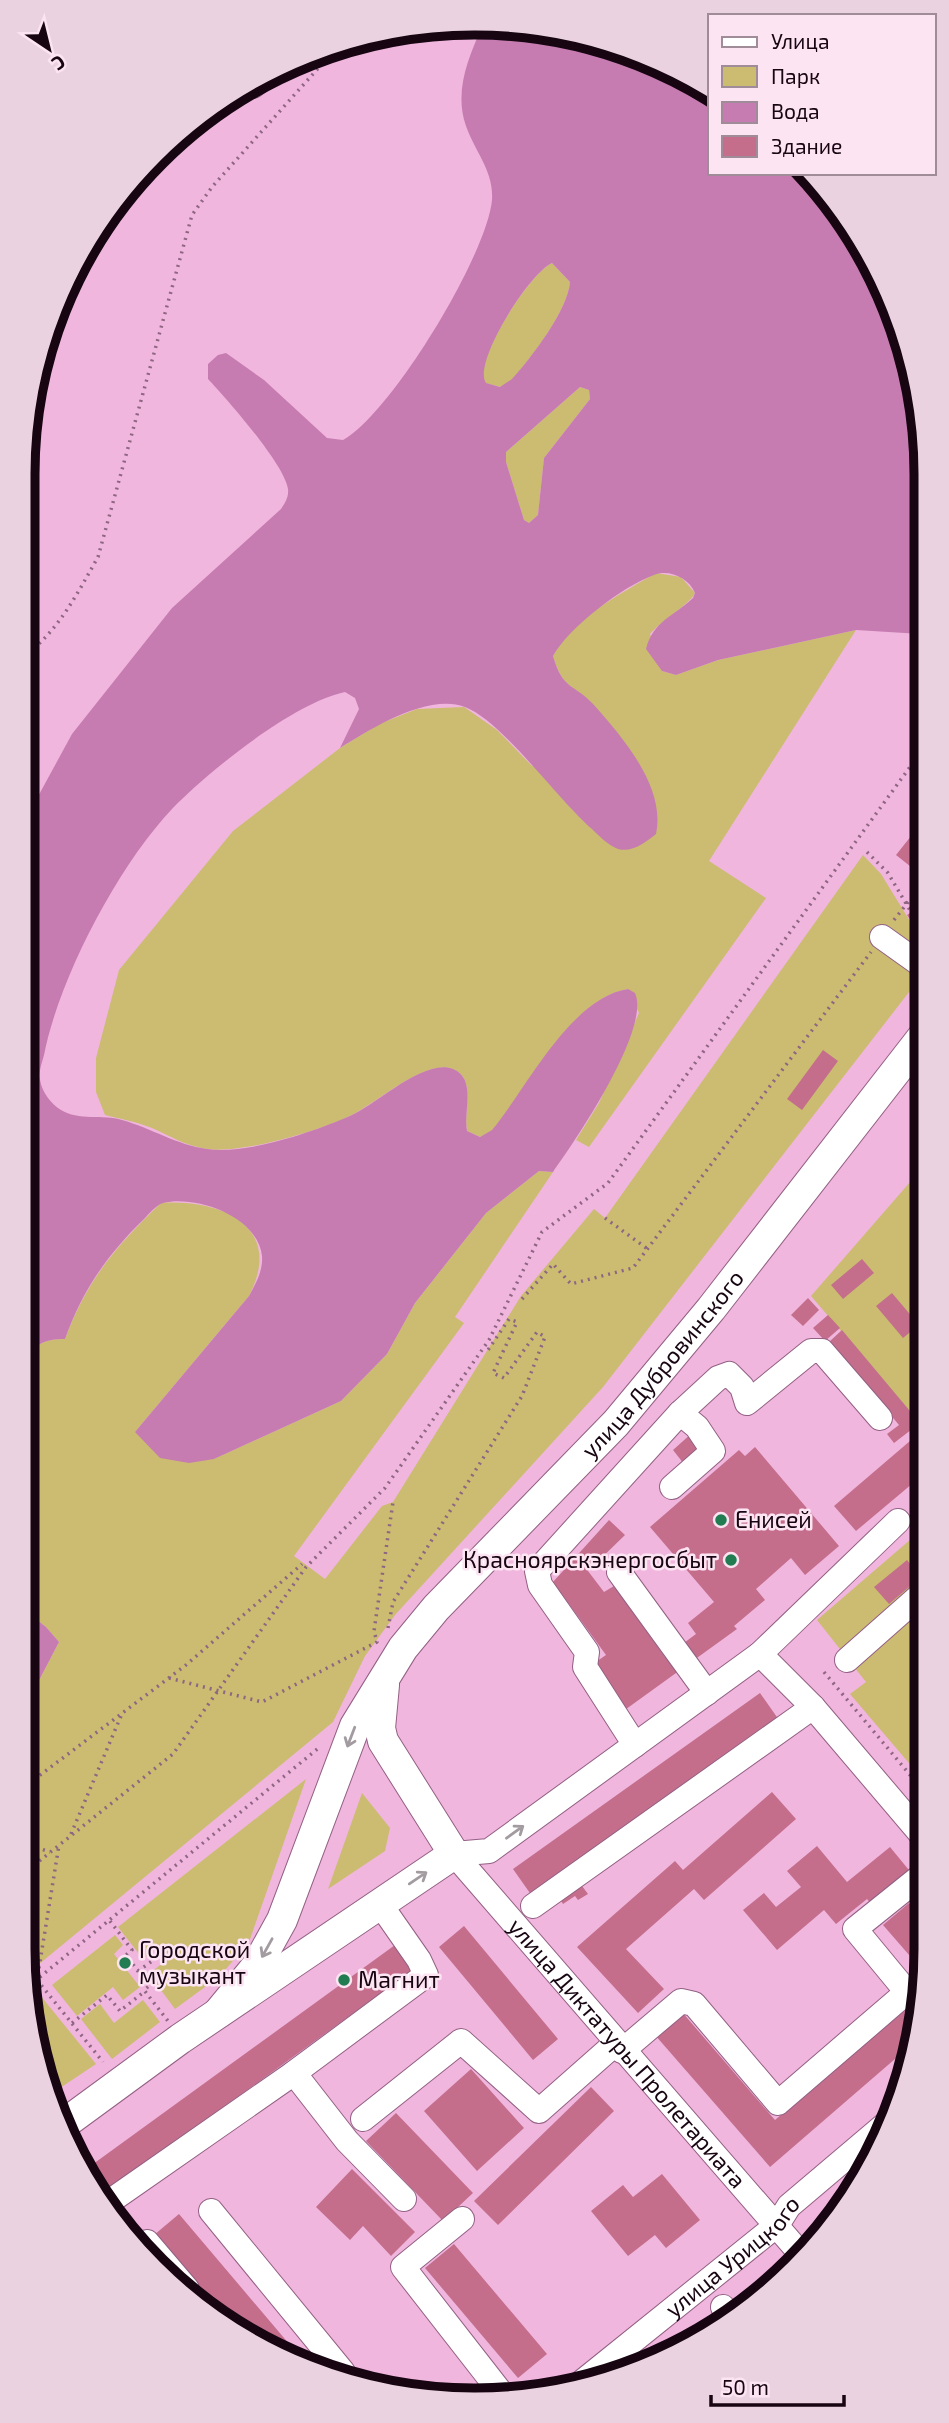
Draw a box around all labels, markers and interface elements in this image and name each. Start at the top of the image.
north arrow [14,14,84,84]
legend [708,14,935,175]
text: Улица [771,28,830,53]
text: С [48,51,70,76]
text: Парк [771,63,820,88]
text: Вода [771,98,820,123]
text: Здание [771,133,842,158]
street label: улица Дубровинского [575,1264,749,1464]
place label: Енисей [735,1505,812,1533]
marker: Енисей [713,1512,729,1528]
place label: Красноярскэнергосбыт [463,1545,717,1573]
marker: Красноярскэнергосбыт [723,1552,739,1568]
one-way arrow [344,1725,356,1747]
one-way arrow [505,1825,524,1840]
one-way arrow [408,1871,427,1885]
street label: улица Диктатуры Пролетариата [502,1912,752,2193]
place label: Городской музыкант [139,1935,250,1990]
one-way arrow [260,1937,273,1958]
marker: Городской музыкант [117,1955,133,1971]
place label: Магнит [358,1965,440,1993]
marker: Магнит [336,1972,352,1988]
street label: улица Урицкого [659,2188,805,2323]
scale bar [711,2364,844,2408]
text: 50 m [722,2374,769,2399]

